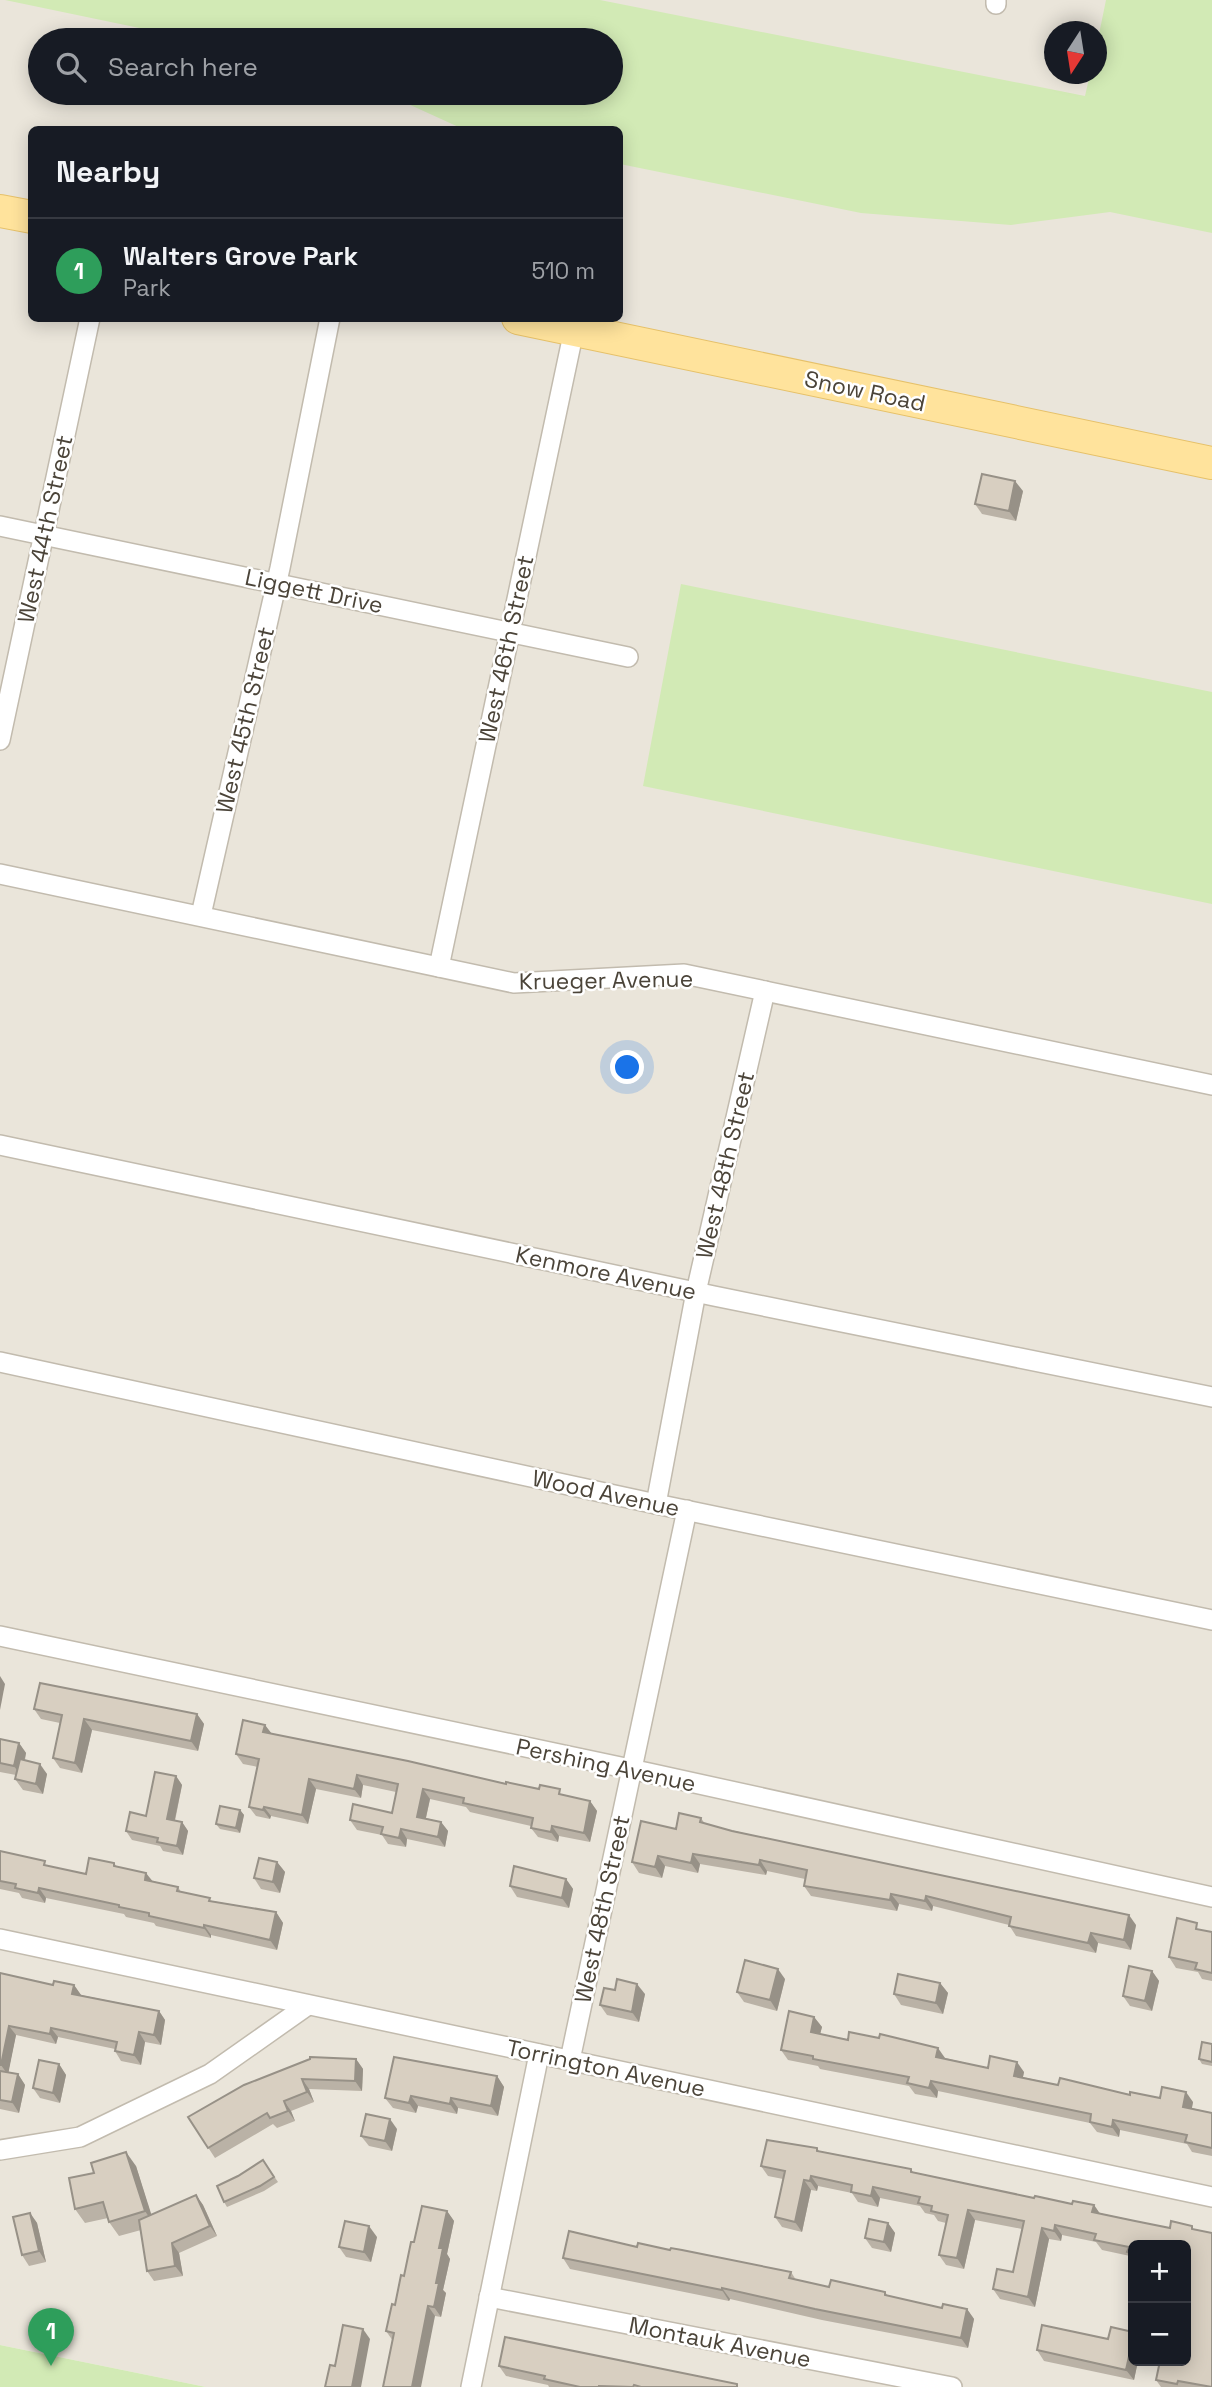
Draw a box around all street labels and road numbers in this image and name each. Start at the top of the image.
street label: Snow Road [802,364,928,418]
street label: West 44th Street [10,432,80,626]
street label: West 46th Street [471,552,541,746]
street label: Liggett Drive [242,562,386,620]
street label: West 45th Street [209,624,281,816]
street label: Krueger Avenue [519,963,693,997]
street label: West 48th Street [689,1068,761,1262]
street label: Kenmore Avenue [513,1239,699,1307]
street label: Wood Avenue [530,1463,682,1523]
street label: Pershing Avenue [513,1731,699,1799]
street label: West 48th Street [567,1812,637,2006]
street label: Torrington Avenue [504,2032,708,2104]
street label: Montauk Avenue [627,2310,813,2374]

